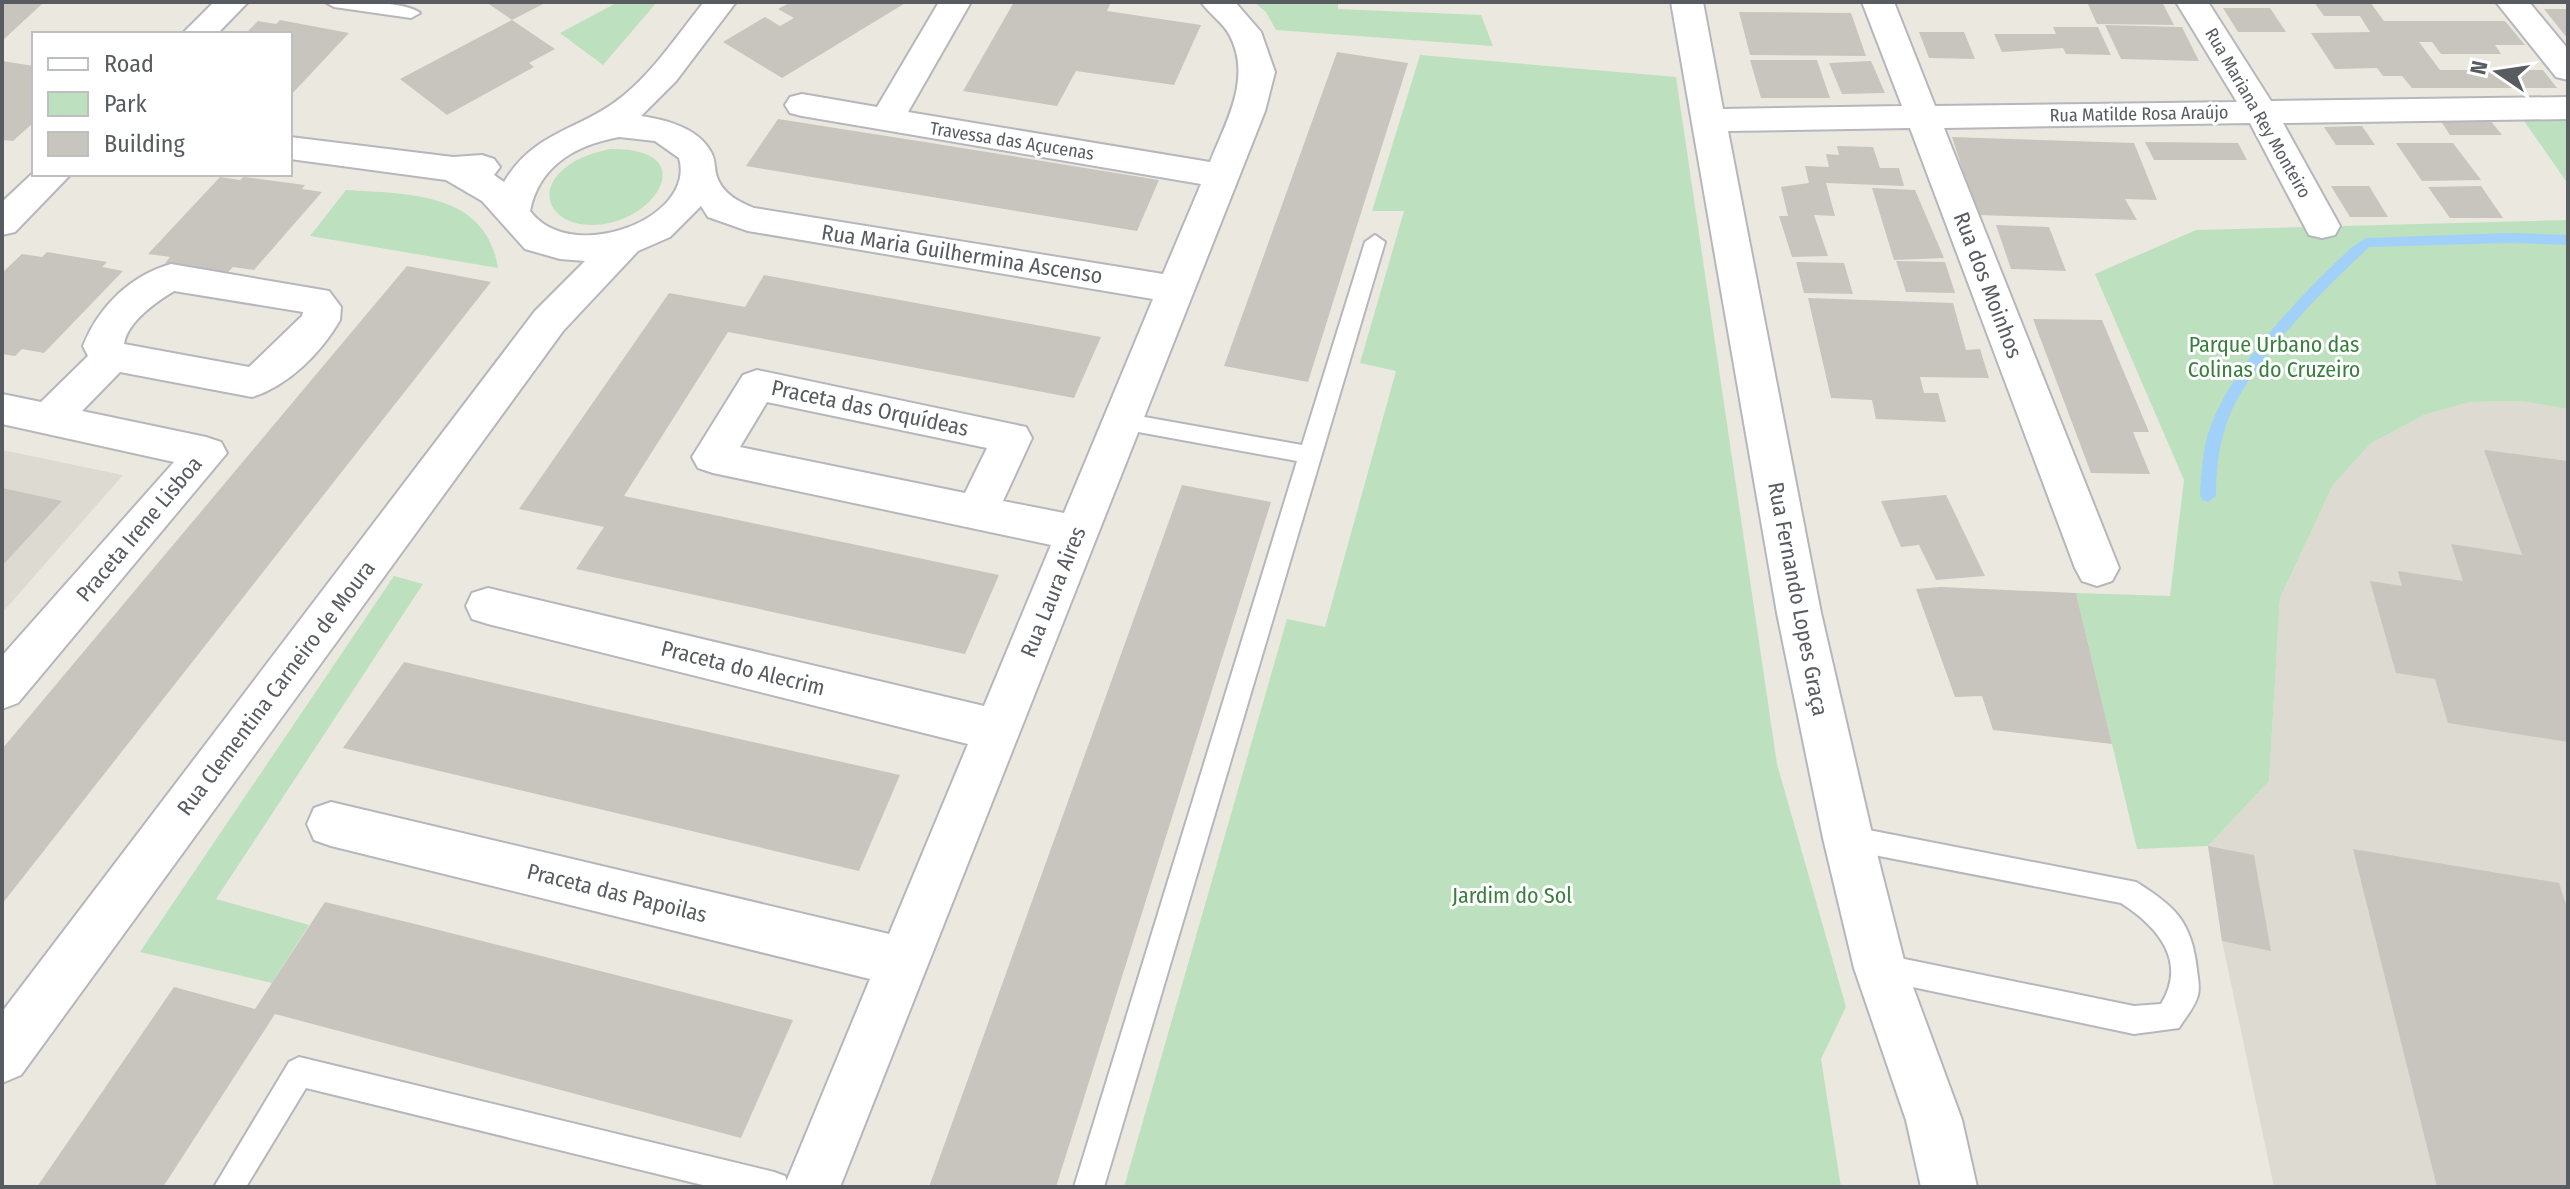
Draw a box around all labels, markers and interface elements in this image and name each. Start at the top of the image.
street label: Rua Mariana Rey Monteiro [2200,24,2316,202]
legend [32,32,292,176]
north arrow [2458,32,2538,112]
text: Road [104,50,154,78]
text: N [2464,58,2494,77]
text: Park [104,90,147,118]
street label: Rua Matilde Rosa Araújo [2049,101,2229,127]
street label: Travessa das Açucenas [928,117,1096,165]
text: Building [104,130,186,158]
street label: Rua dos Moinhos [1948,208,2028,362]
street label: Rua Maria Guilhermina Ascenso [820,218,1104,290]
park label: Parque Urbano das Colinas do Cruzeiro [2188,331,2360,383]
street label: Praceta das Orquídeas [769,374,971,442]
street label: Praceta Irene Lisboa [70,451,208,607]
street label: Rua Fernando Lopes Graça [1762,480,1834,718]
street label: Rua Laura Aires [1015,523,1091,661]
street label: Rua Clementina Carneiro de Moura [171,555,381,821]
street label: Praceta do Alecrim [658,635,828,701]
street label: Praceta das Papoilas [524,858,710,928]
park label: Jardim do Sol [1452,882,1572,909]

